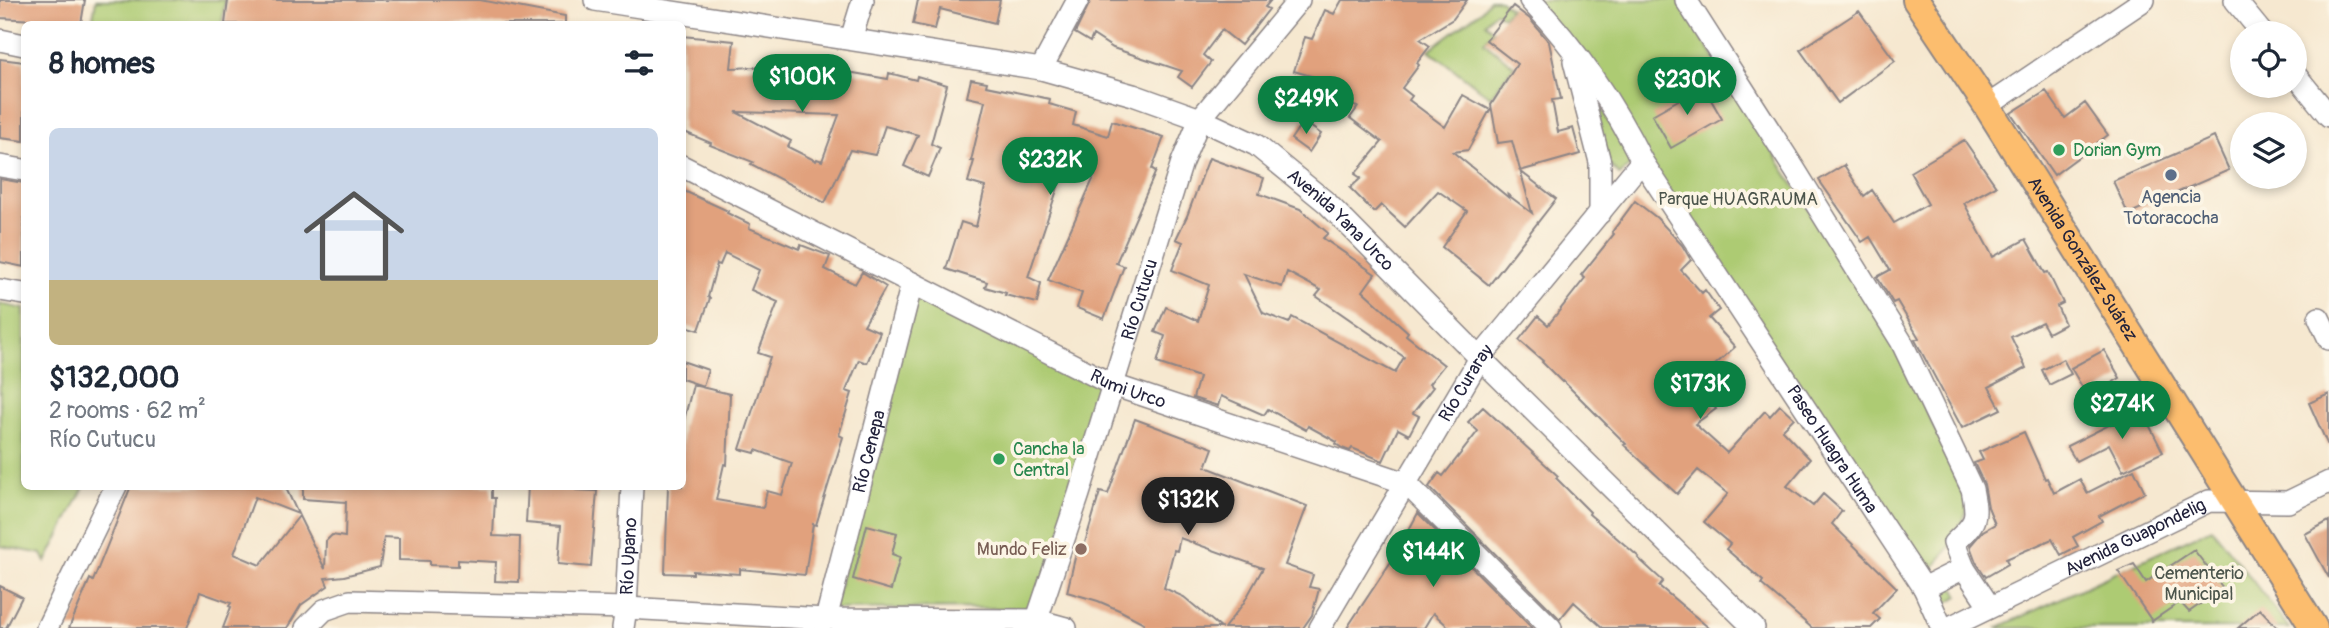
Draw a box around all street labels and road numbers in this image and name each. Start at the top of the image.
street label: Avenida Yana Urco [1282,164,1399,276]
street label: Avenida González Suárez [2022,173,2143,346]
street label: Río Cutucu [1116,256,1163,343]
street label: Río Curaray [1434,340,1499,426]
street label: Rumi Urco [1086,364,1169,414]
street label: Paseo Huagra Huma [1781,381,1882,518]
street label: Río Cenepa [848,408,891,495]
street label: Avenida Guapondelig [2061,493,2209,581]
street label: Río Upano [616,517,642,596]

